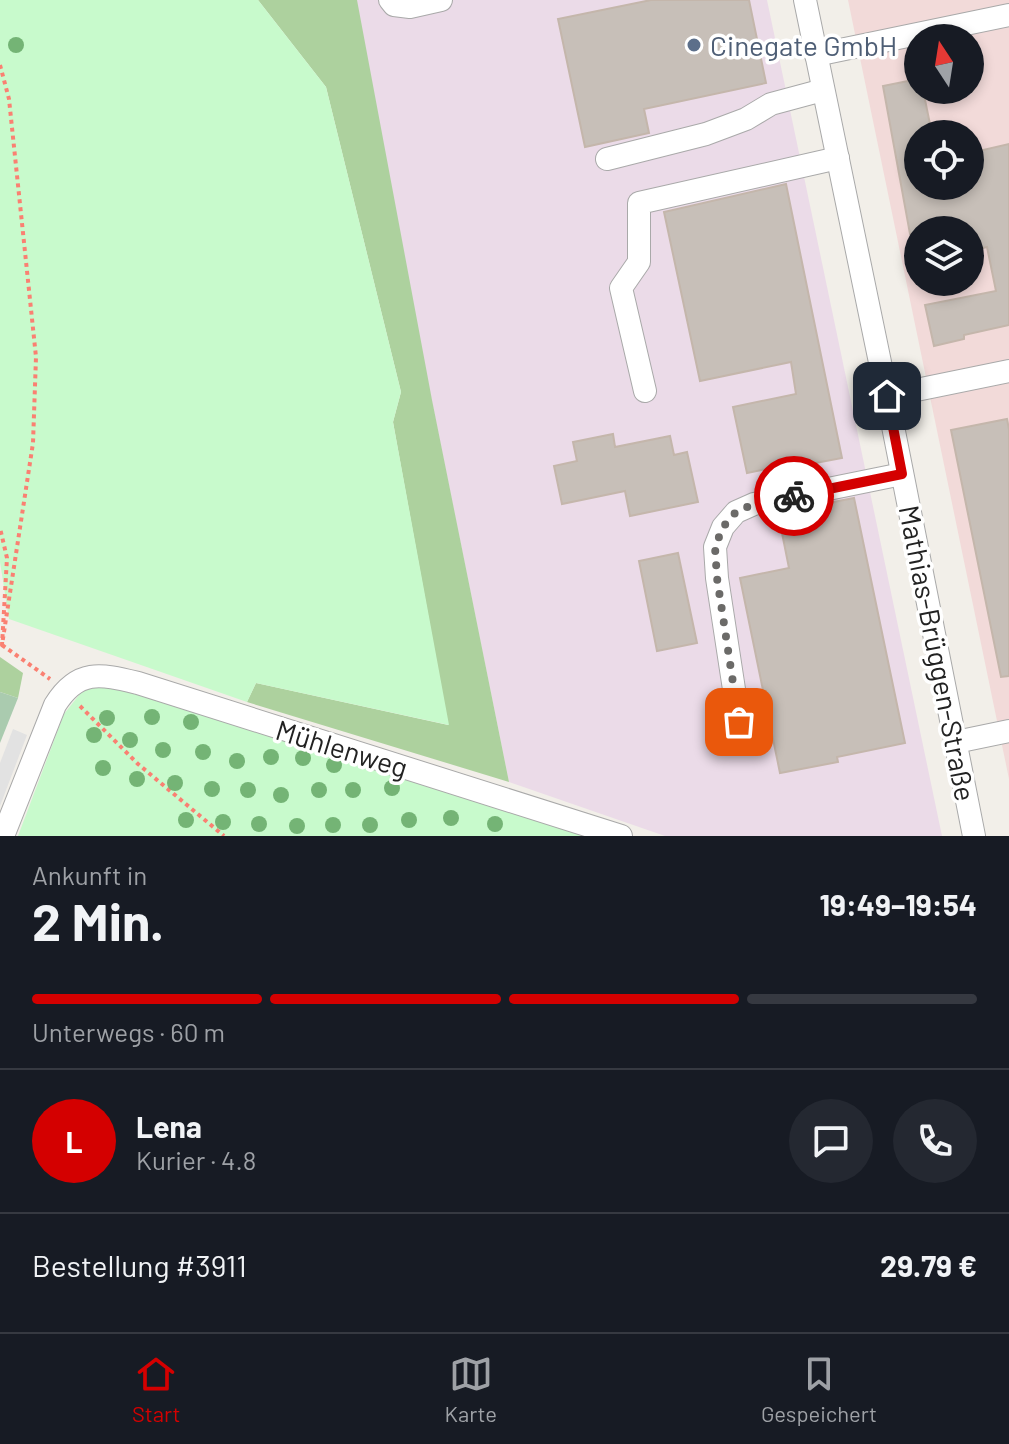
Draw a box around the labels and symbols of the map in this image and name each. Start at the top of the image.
north arrow [904,24,984,104]
place label: Cinegate GmbH [710,28,897,62]
marker: Cinegate GmbH [685,36,703,54]
pin [853,362,921,430]
courier [754,456,834,536]
street label: Mathias-Brüggen-Straße [893,502,983,804]
pin [705,688,773,756]
street label: Mühlenweg [272,712,412,784]

